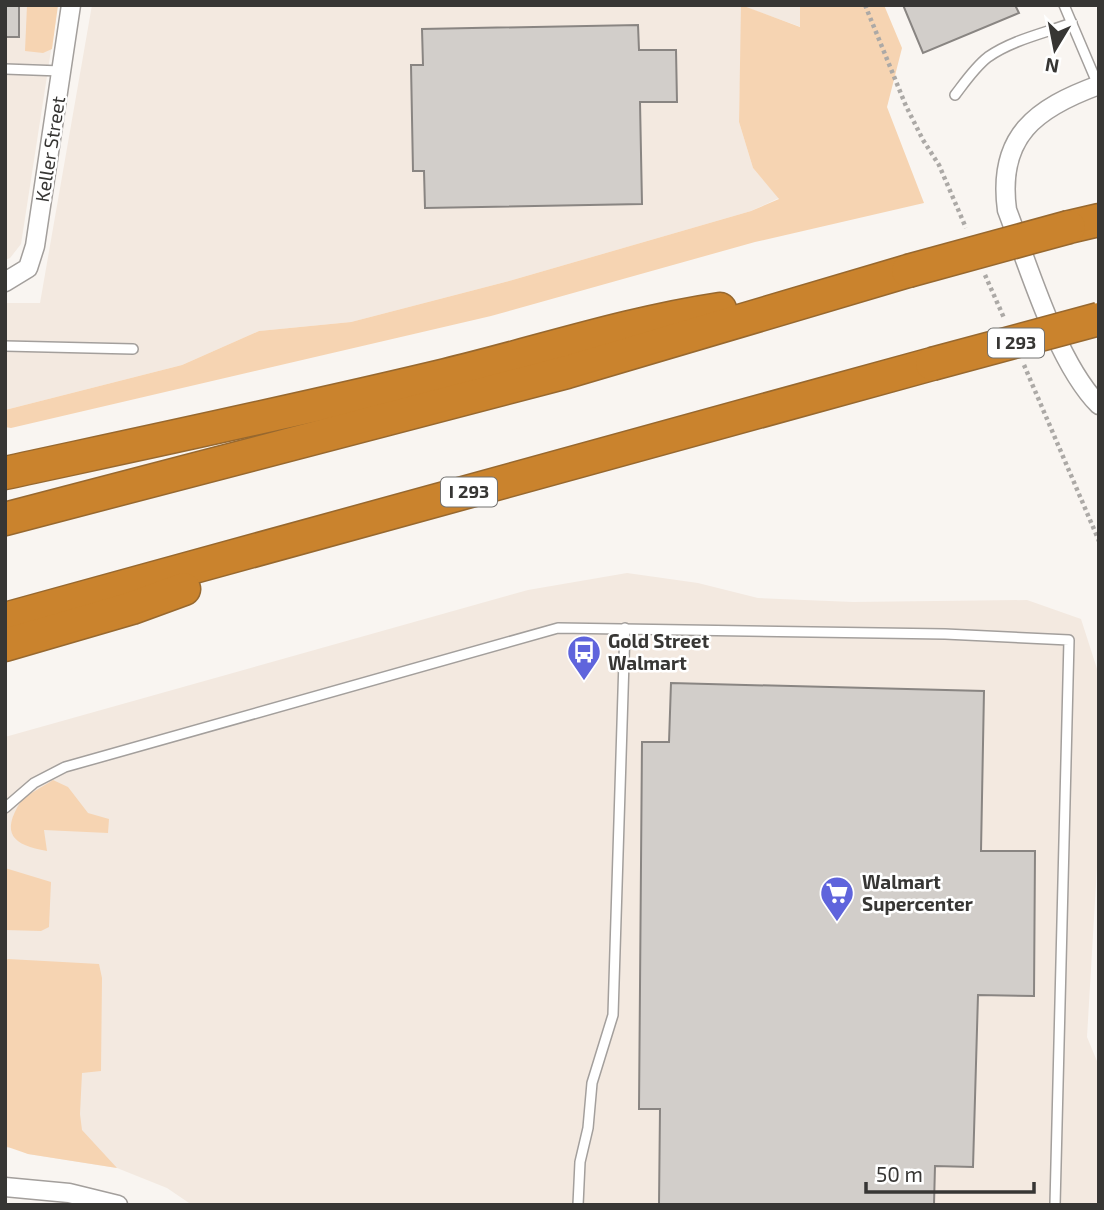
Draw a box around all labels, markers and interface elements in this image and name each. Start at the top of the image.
north arrow [1020,14,1090,84]
text: N [1043,54,1061,79]
street label: Keller Street [30,94,69,204]
road number: I 293 [988,328,1044,358]
road number: I 293 [441,478,497,506]
place label: Gold Street Walmart [608,629,709,674]
bus stop icon: Gold Street Walmart [565,633,603,682]
place label: Walmart Supercenter [862,870,973,915]
supermarket icon: Walmart Supercenter [818,874,856,923]
scale bar [866,1150,1034,1194]
text: 50 m [876,1161,923,1186]

